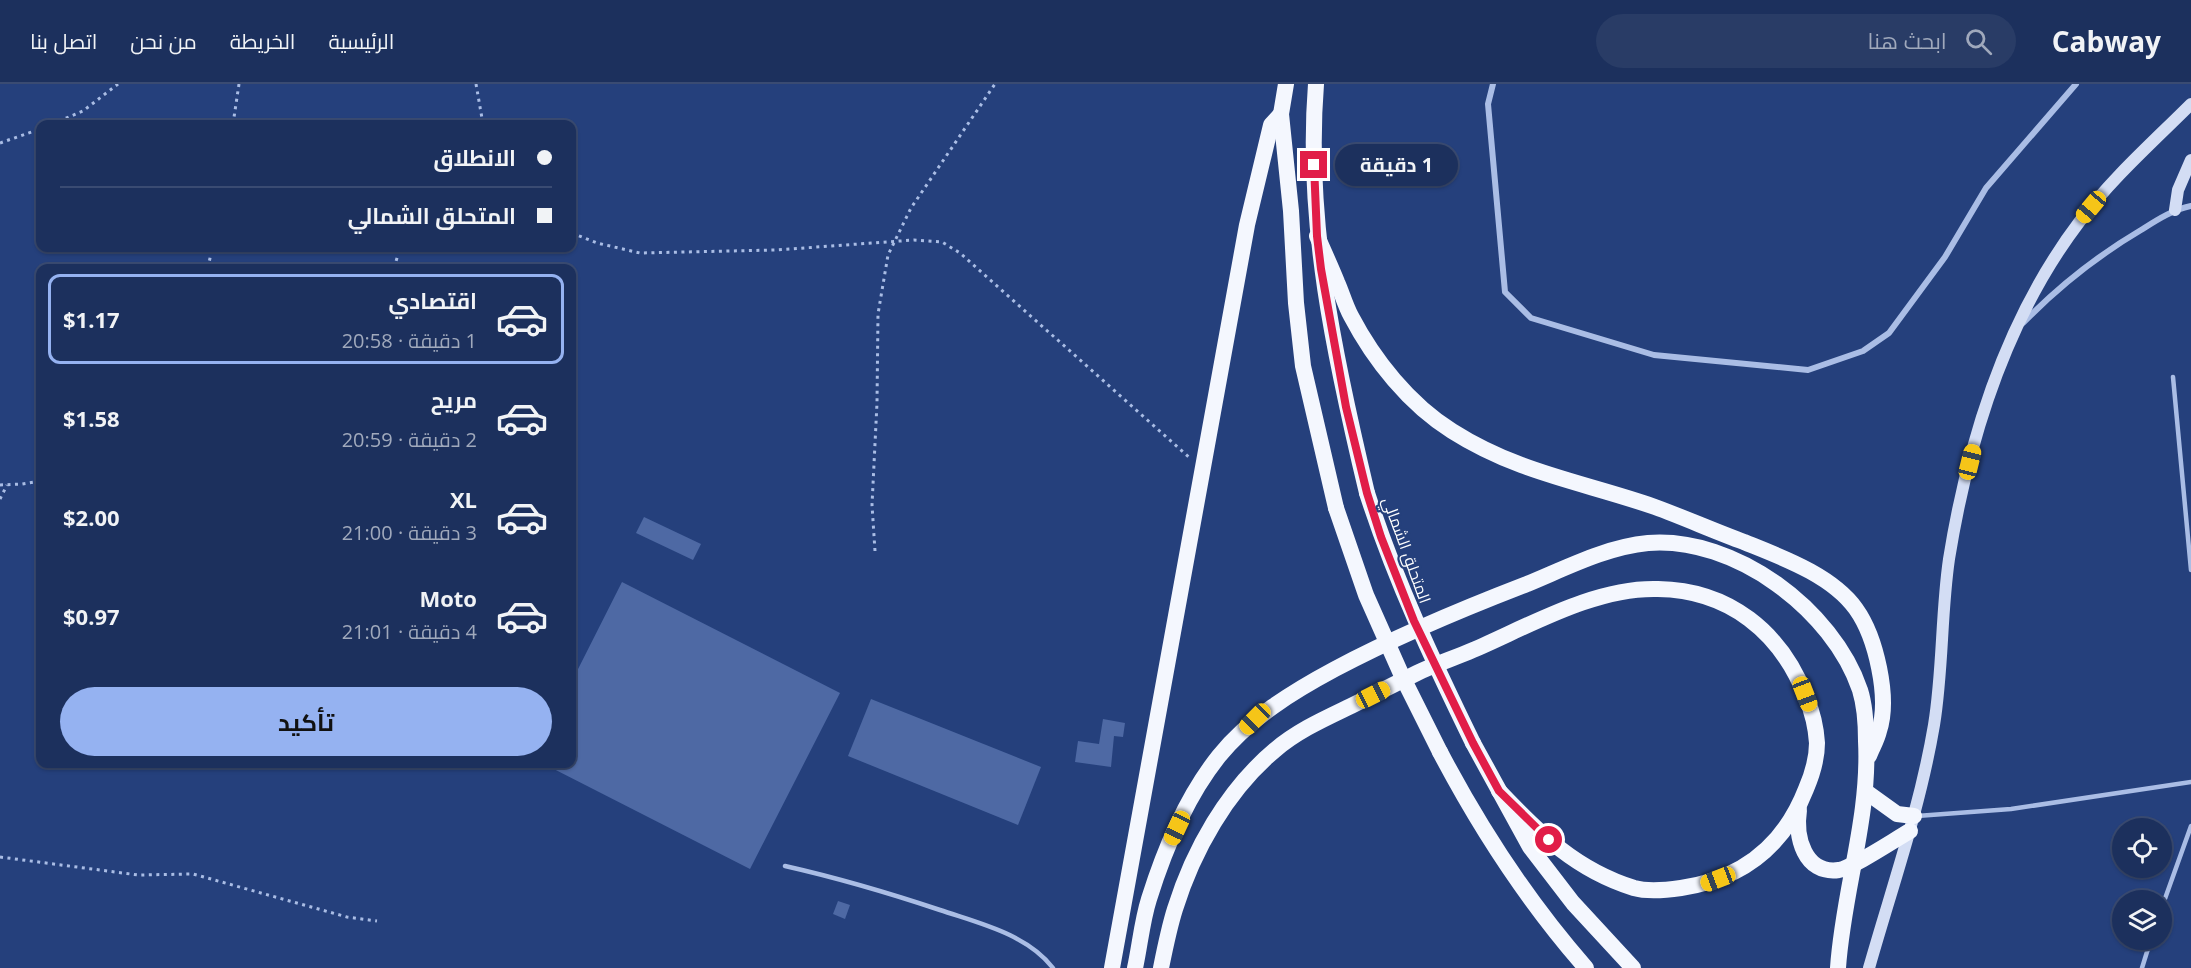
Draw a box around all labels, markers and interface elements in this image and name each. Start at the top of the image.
search box [1596,14,2016,68]
text: Cabway [2052,22,2161,60]
text: ابحث هنا [1868,25,1947,55]
icon: search [1962,25,1995,58]
text: اتصل بنا [30,27,97,55]
text: من نحن [130,27,197,55]
text: الخريطة [230,27,295,55]
text: الرئيسية [328,27,394,55]
text: الانطلاق [433,142,516,172]
callout: 1 دقيقة [1335,144,1458,186]
route end [1300,151,1327,178]
text: 1 دقيقة [1360,151,1433,178]
car [2073,187,2109,227]
text: المتحلق الشمالي [348,200,516,230]
text: اقتصادي [388,285,477,315]
icon: car [495,292,549,346]
text: $1.17 [63,304,120,334]
text: 1 دقيقة · 20:58 [342,327,477,354]
text: مريح [431,384,477,414]
icon: car [495,391,549,445]
text: $1.58 [63,403,120,433]
text: 2 دقيقة · 20:59 [342,426,477,453]
car [1957,442,1983,482]
text: XL [450,484,477,514]
icon: car [495,490,549,544]
street label: المتحلق الشمالي [1375,494,1436,607]
text: $2.00 [63,502,120,532]
text: 3 دقيقة · 21:00 [342,519,477,546]
text: Moto [419,583,477,613]
icon: car [495,589,549,643]
text: $0.97 [63,601,120,631]
text: 4 دقيقة · 21:01 [342,618,477,645]
car [1790,674,1820,714]
car [1353,679,1393,711]
button: تأكيد [60,687,552,756]
car [1236,700,1274,738]
car [1161,808,1193,848]
map controls [2112,818,2172,950]
button: locate [2112,818,2172,878]
route start [1535,826,1562,853]
car [1698,864,1738,894]
button: layers [2112,890,2172,950]

